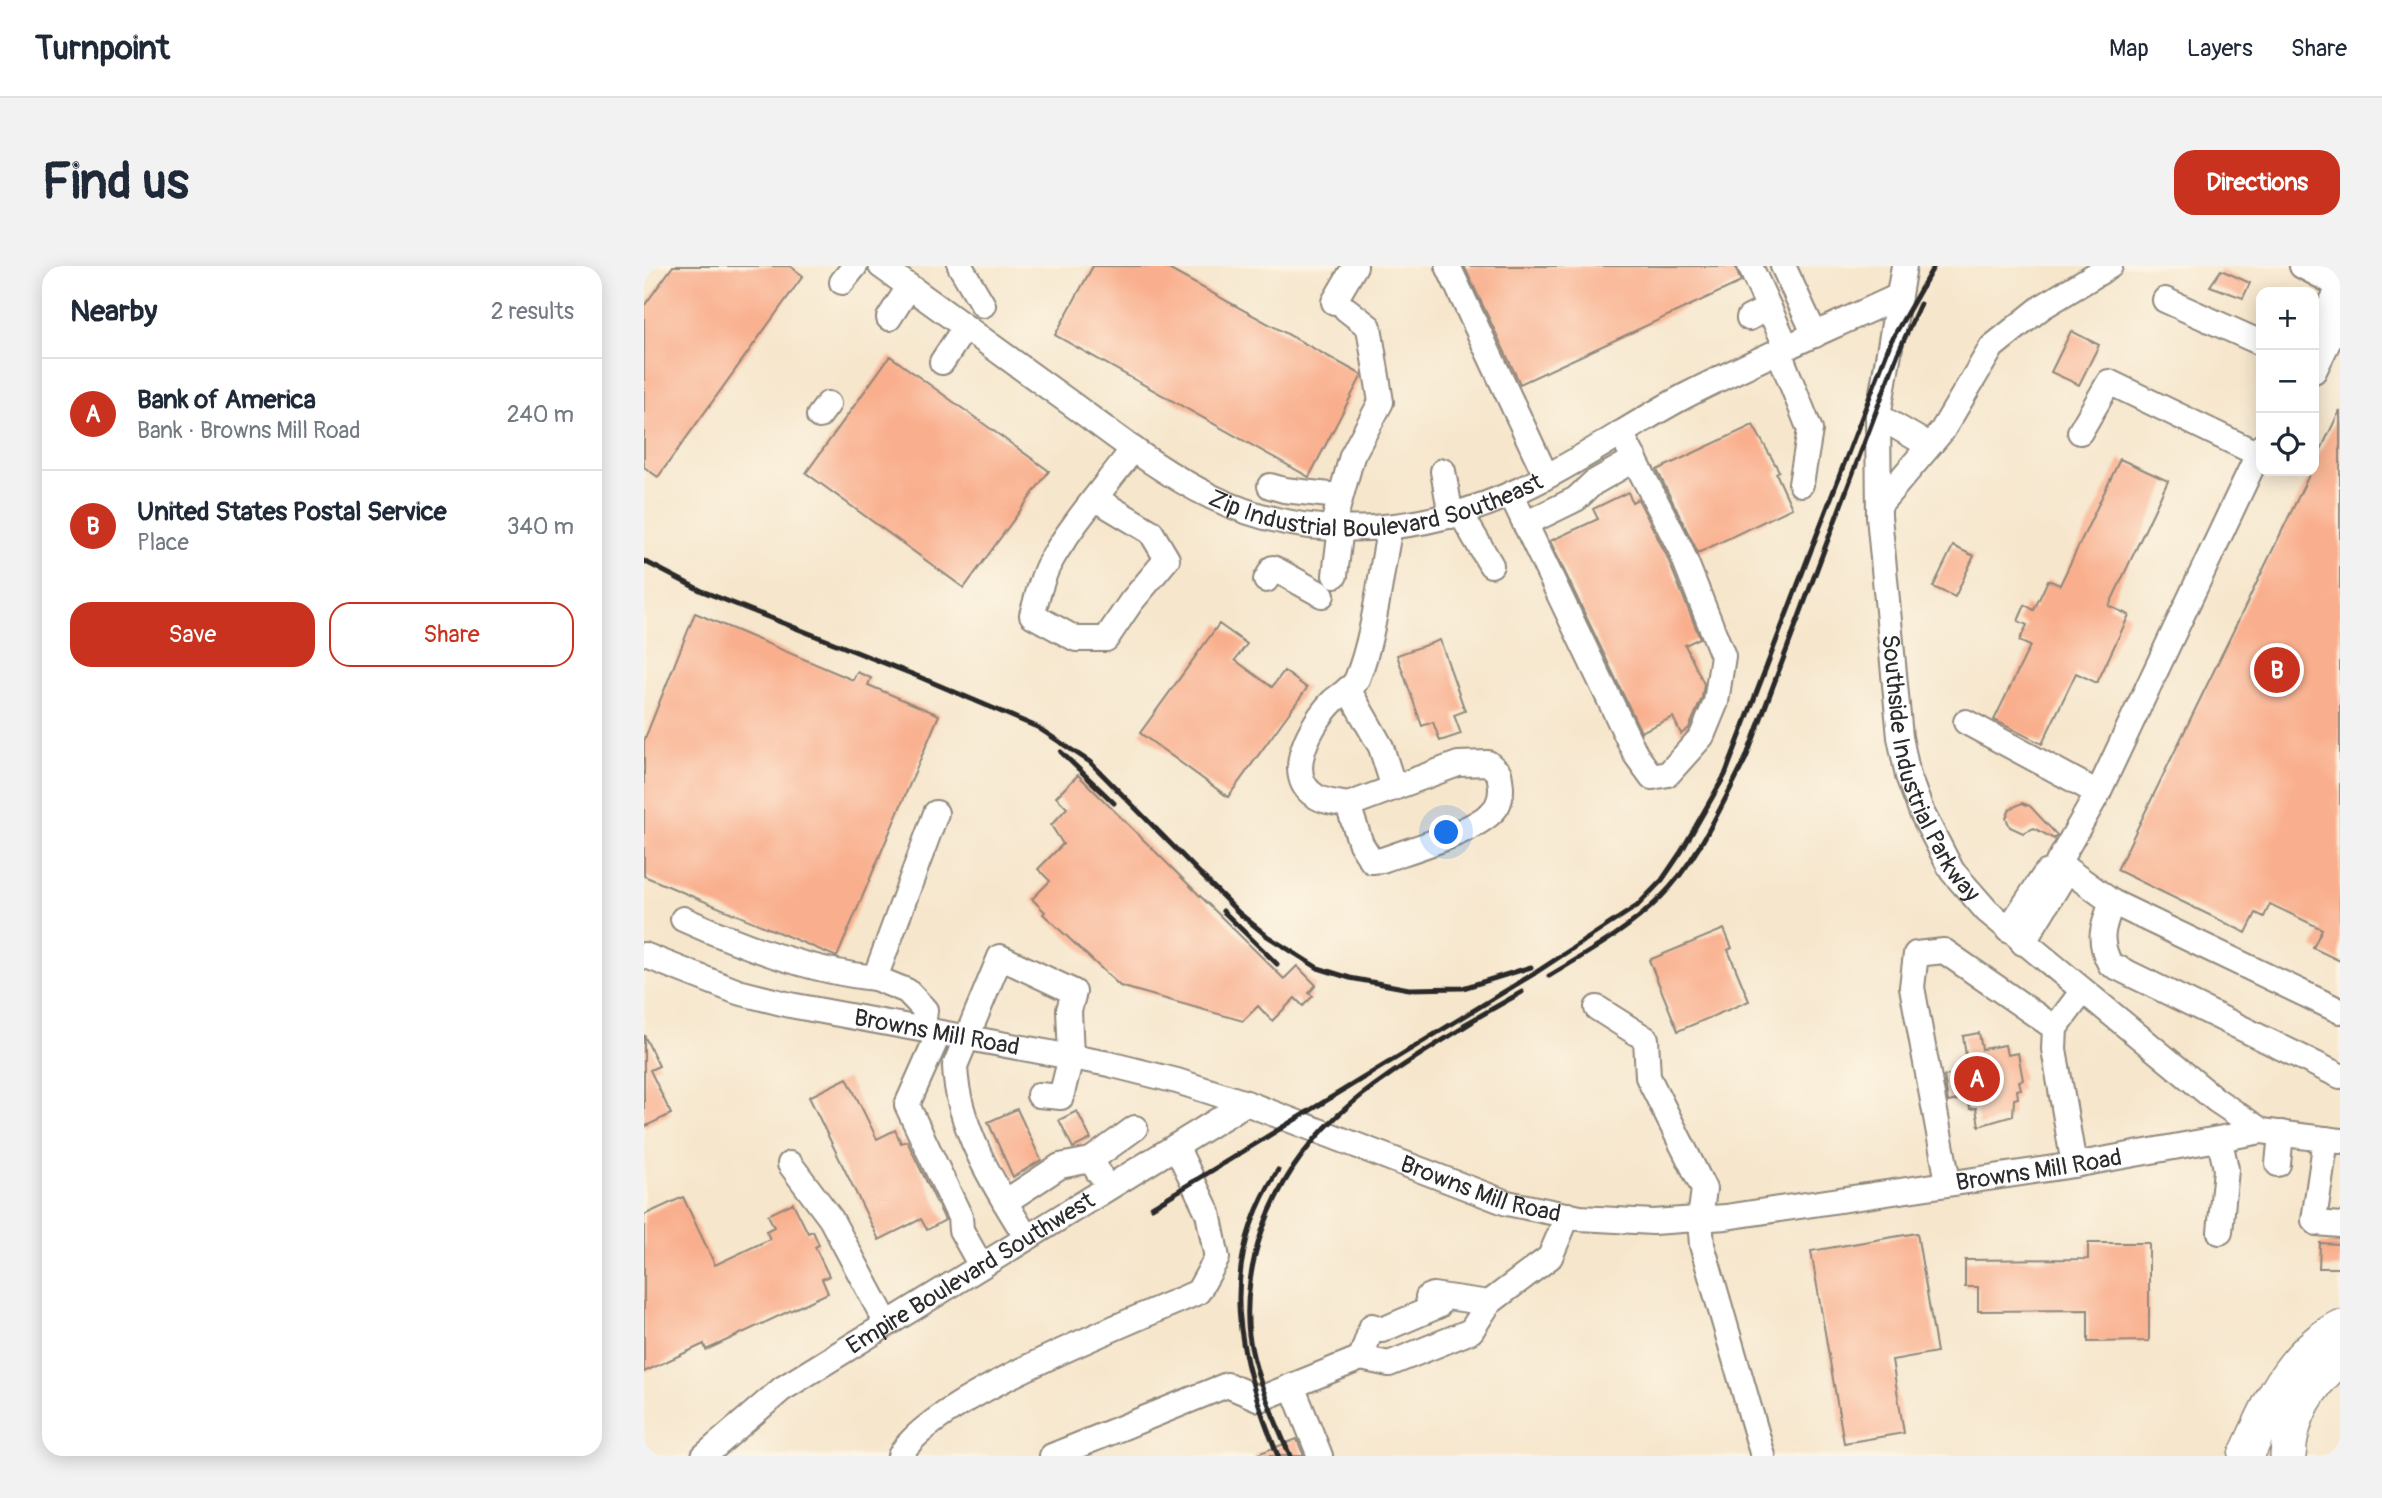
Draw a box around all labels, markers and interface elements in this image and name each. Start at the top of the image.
text: Turnpoint [35,28,170,69]
text: Map [2109,34,2149,63]
text: Layers [2187,34,2253,63]
text: Share [2291,34,2347,63]
button: Directions [2174,150,2340,215]
text: Find us [42,152,189,213]
map controls [2256,287,2319,476]
button: + [2256,287,2319,350]
text: Nearby [70,293,157,330]
text: 2 results [491,297,574,326]
button: − [2256,350,2319,413]
text: Bank of America [137,384,316,416]
text: A [86,400,100,429]
text: 240 m [507,400,574,429]
button: locate [2256,413,2319,476]
text: Bank · Browns Mill Road [137,416,361,445]
street label: Zip Industrial Boulevard Southeast [1204,467,1548,543]
text: United States Postal Service [137,496,447,528]
text: B [86,512,100,541]
text: 340 m [507,512,574,541]
text: Place [137,528,189,557]
button: Save [70,602,315,667]
button: Share [329,602,574,667]
street label: Southside Industrial Parkway [1876,633,1986,907]
pin: B [2254,644,2300,696]
your location [1429,815,1463,849]
street label: Browns Mill Road [852,1003,1022,1062]
pin: A [1954,1053,2000,1105]
street label: Browns Mill Road [1954,1142,2124,1197]
street label: Browns Mill Road [1396,1149,1564,1228]
street label: Empire Boulevard Southwest [841,1185,1100,1360]

